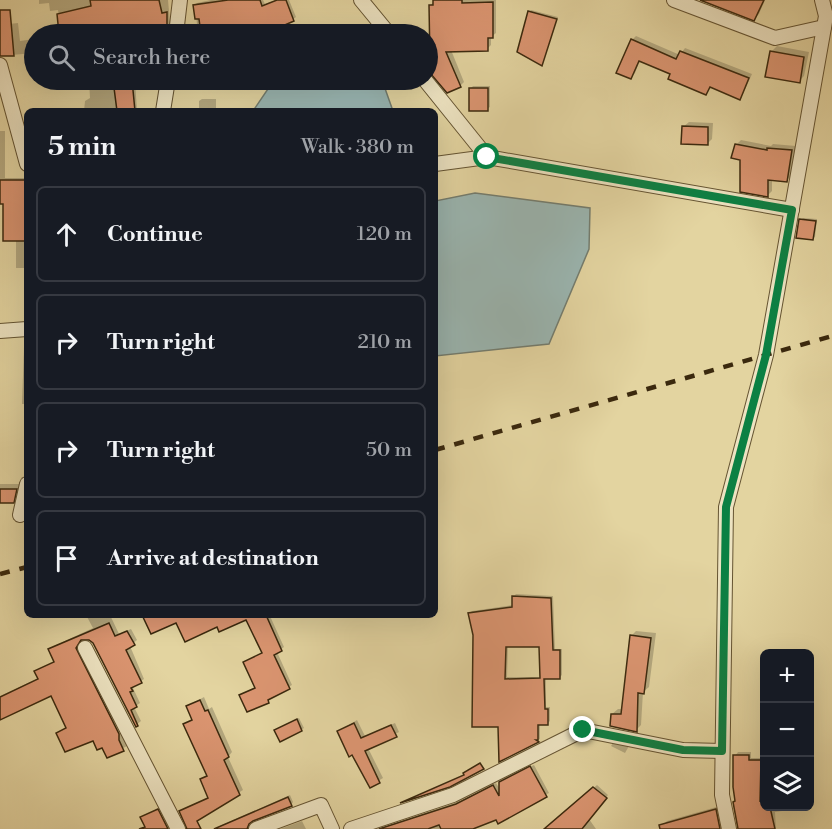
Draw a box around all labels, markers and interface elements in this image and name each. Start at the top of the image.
search box [24,24,438,90]
icon: search [45,41,78,74]
text: Search here [93,44,210,71]
text: 5 min [48,131,116,163]
text: Walk · 380 m [301,135,414,160]
route start [473,143,499,169]
icon: ahead [50,218,83,251]
text: Continue [107,221,203,248]
text: 120 m [357,222,412,247]
icon: right [50,326,83,359]
text: Turn right [107,329,215,356]
text: 210 m [357,330,412,355]
icon: right [50,434,83,467]
text: Turn right [107,437,215,464]
text: 50 m [366,438,412,463]
icon: arrive [50,542,83,575]
text: Arrive at destination [107,545,319,572]
map controls [760,649,814,811]
button: + [760,649,814,703]
button: − [760,703,814,757]
route end [569,716,595,742]
button: layers [760,757,814,811]

